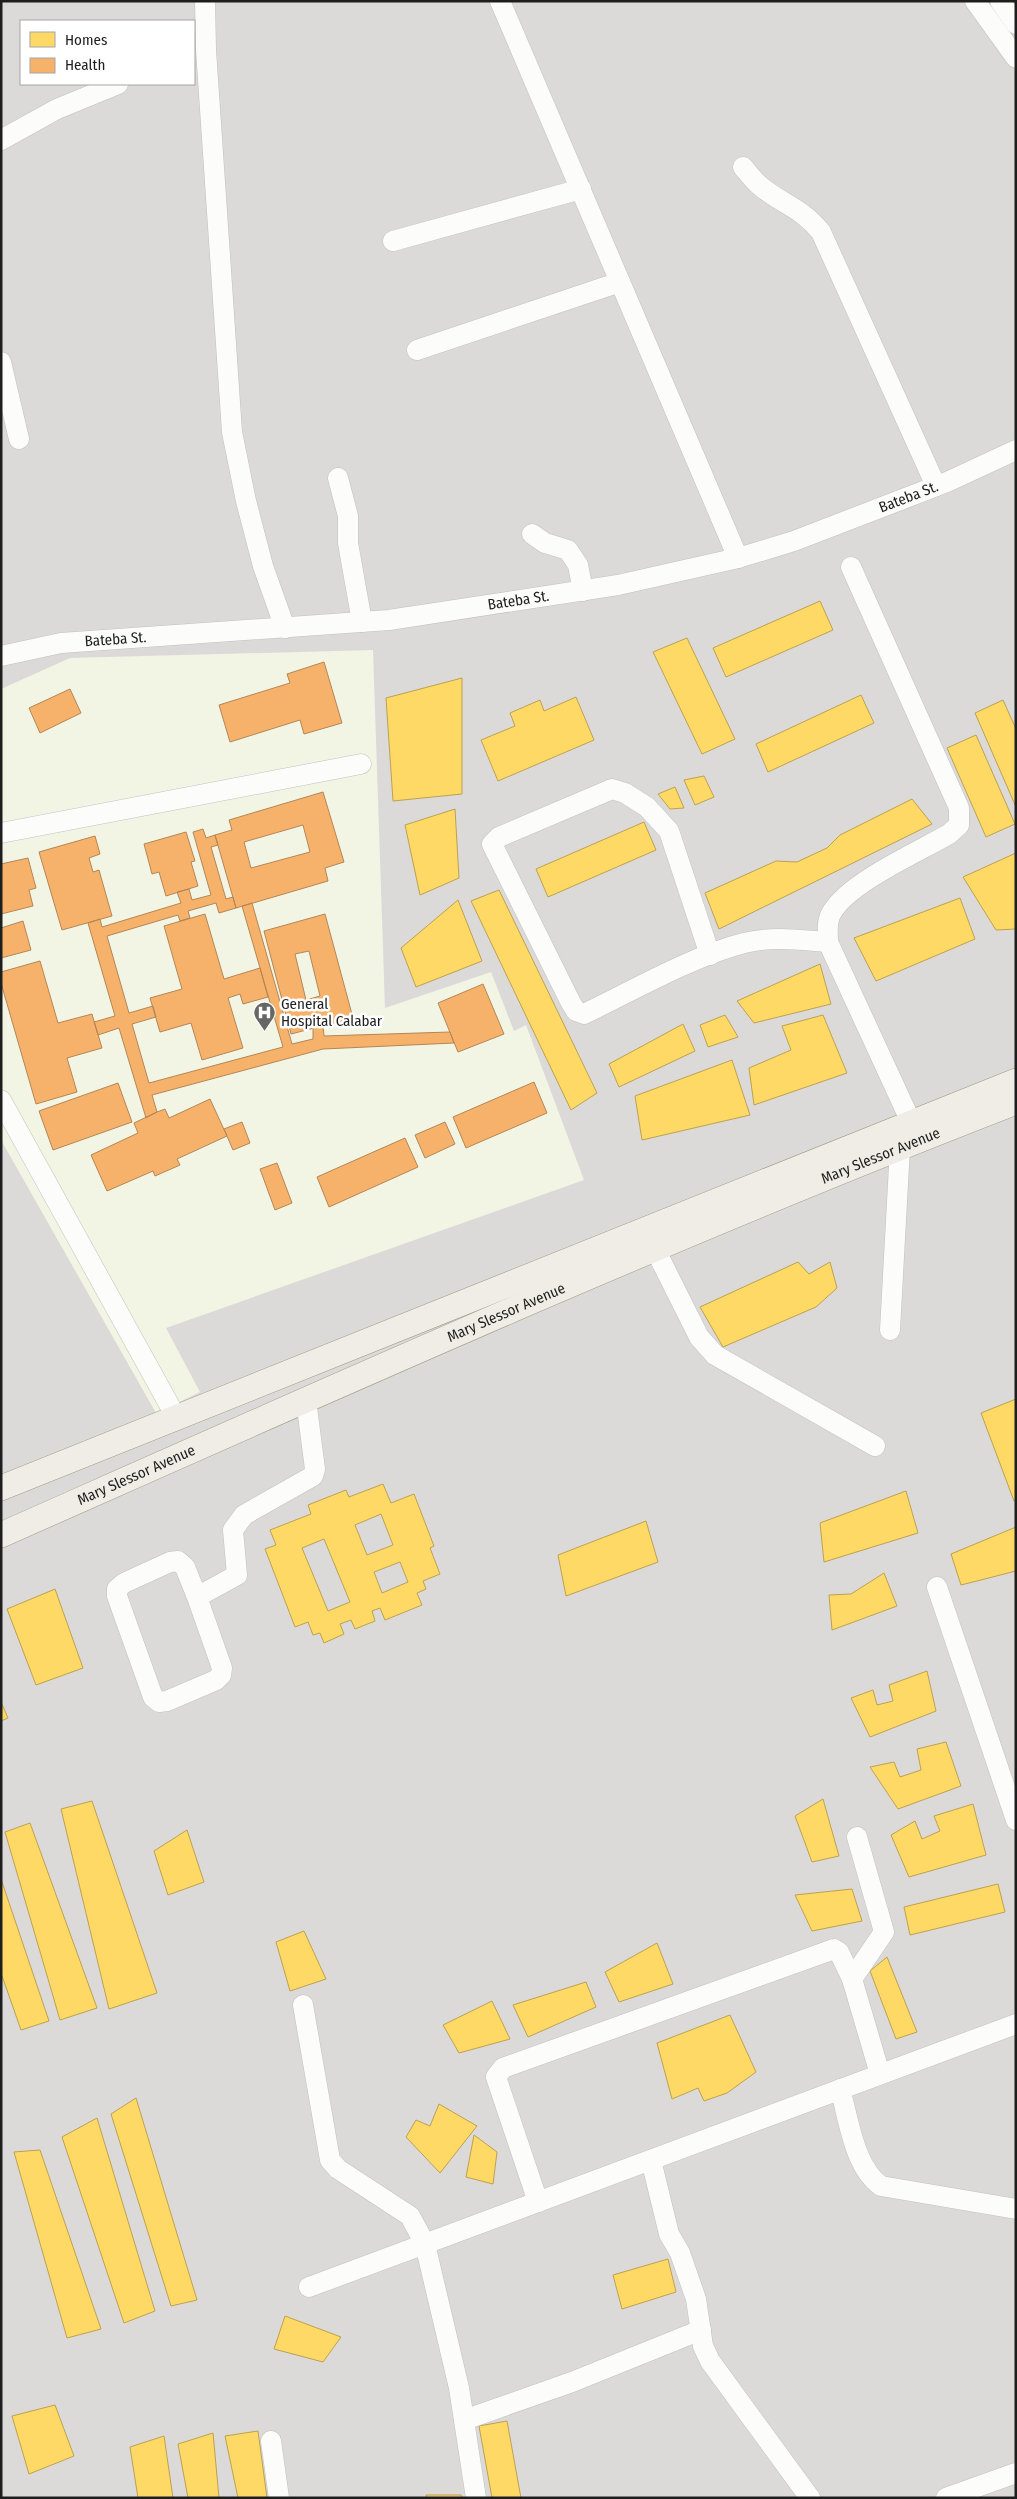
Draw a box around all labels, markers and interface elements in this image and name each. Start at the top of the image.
legend [20,20,195,85]
text: Homes [65,31,107,49]
text: Health [65,56,105,74]
street label: Bateba St. [876,477,941,516]
street label: Bateba St. [486,587,550,614]
street label: Bateba St. [84,628,147,650]
place label: General Hospital Calabar [281,995,383,1030]
hospital icon: General Hospital Calabar [253,1001,277,1032]
street label: Mary Slessor Avenue [818,1124,943,1188]
street label: Mary Slessor Avenue [444,1279,568,1346]
street label: Mary Slessor Avenue [75,1441,198,1509]

